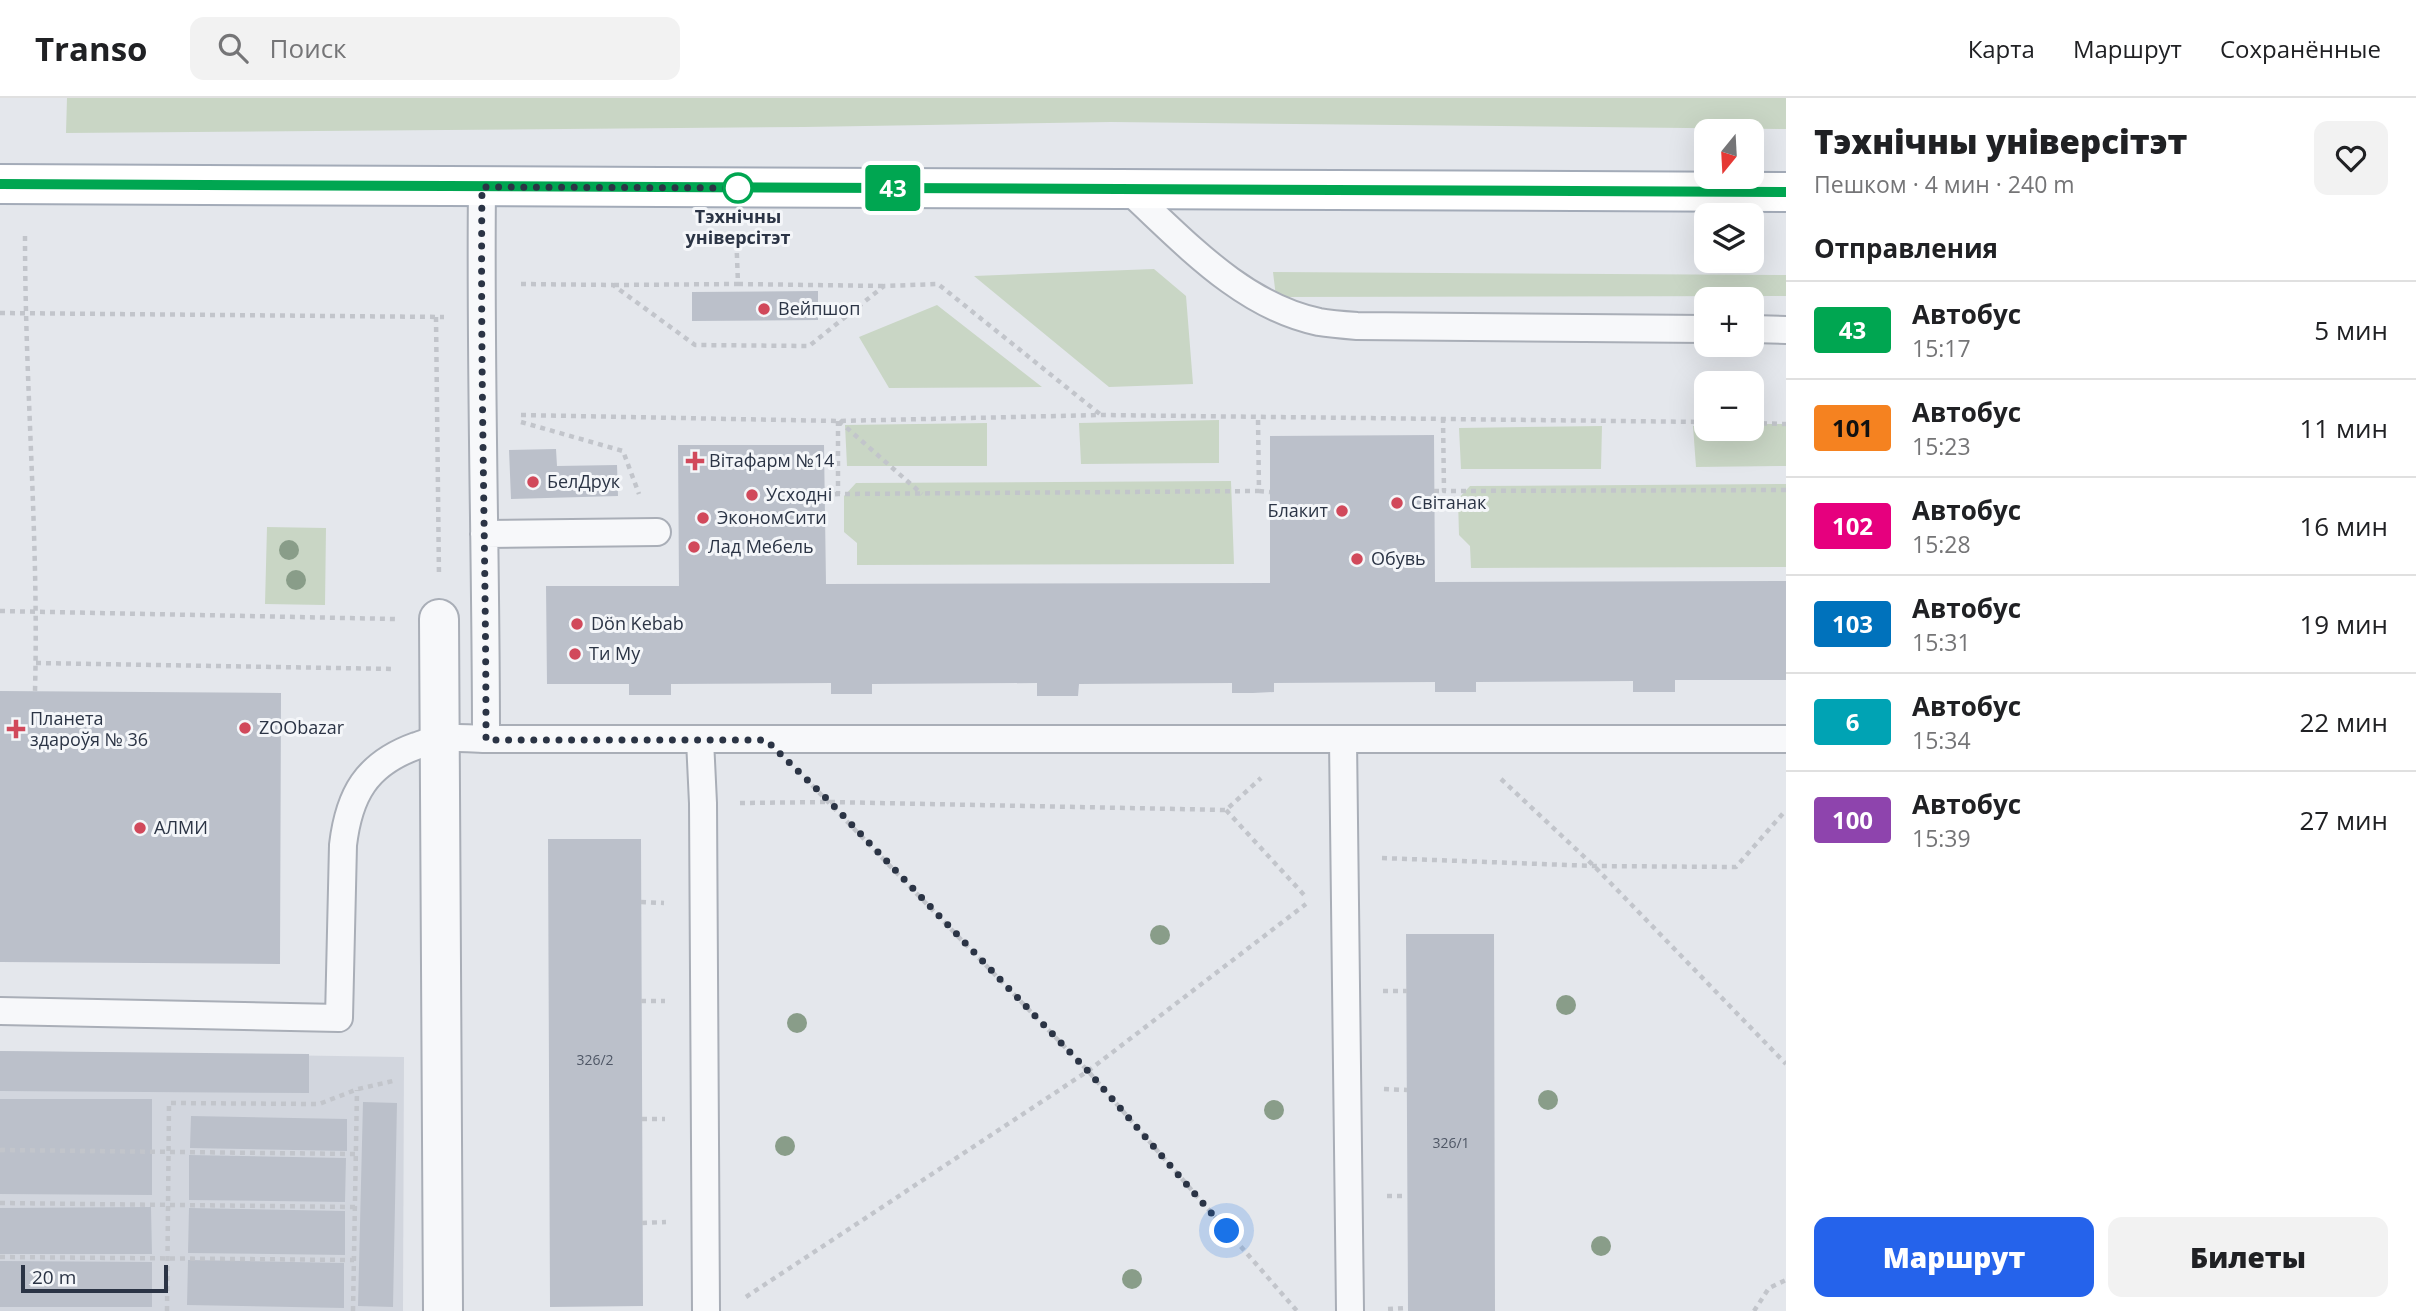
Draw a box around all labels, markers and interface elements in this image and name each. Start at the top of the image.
search box [190,17,680,80]
text: Transo [35,26,148,71]
icon: search [214,29,252,67]
text: Поиск [270,30,347,66]
text: Карта [1968,32,2035,65]
text: Маршрут [2073,32,2182,65]
text: Сохранённые [2220,32,2381,65]
north arrow [1694,119,1764,189]
map controls [1694,119,1764,441]
text: Тэхнічны універсітэт [1814,119,2187,164]
button: heart [2314,121,2388,195]
line badge: 43 [862,165,924,211]
text: Пешком · 4 мин · 240 m [1814,168,2075,200]
text: 43 [879,171,907,204]
marker: Тэхнічны універсітэт [723,173,753,203]
button: layers [1694,203,1764,273]
place label: Тэхнічны універсітэт [686,204,790,249]
text: Отправления [1814,230,1998,266]
button: + [1694,287,1764,357]
place label: Вейпшоп [778,296,860,320]
text: Автобус [1912,296,2021,332]
marker: Вейпшоп [756,301,772,317]
text: 5 мин [2314,312,2388,348]
text: 43 [1839,313,1866,346]
text: 15:17 [1912,332,1971,364]
button: − [1694,371,1764,441]
text: Автобус [1912,394,2021,430]
text: 11 мин [2299,410,2388,446]
text: 101 [1832,411,1873,444]
text: 15:23 [1912,430,1971,462]
place label: Вітафарм №14 [709,448,834,472]
marker: Вітафарм №14 [687,453,703,469]
place label: БелДрук [547,469,621,493]
marker: БелДрук [525,474,541,490]
place label: Усходні [766,482,832,506]
marker: Усходні [744,487,760,503]
place label: Світанак [1411,490,1487,514]
text: Автобус [1912,492,2021,528]
marker: Світанак [1389,495,1405,511]
place label: Блакит [1267,498,1329,522]
marker: Блакит [1334,503,1350,519]
place label: ЭкономСити [717,505,827,529]
text: 16 мин [2299,508,2388,544]
text: 102 [1832,509,1873,542]
marker: ЭкономСити [695,510,711,526]
text: 15:28 [1912,528,1971,560]
place label: Лад Мебель [708,534,814,558]
marker: Лад Мебель [686,539,702,555]
place label: Обувь [1371,546,1426,570]
marker: Обувь [1349,551,1365,567]
text: Автобус [1912,590,2021,626]
text: 19 мин [2299,606,2388,642]
text: 103 [1832,607,1873,640]
place label: Dön Kebab [591,611,684,635]
marker: Dön Kebab [569,616,585,632]
text: 15:31 [1912,626,1971,658]
place label: Ти Му [589,641,641,665]
marker: Ти Му [567,646,583,662]
text: Автобус [1912,688,2021,724]
text: 22 мин [2299,704,2388,740]
text: 6 [1846,705,1859,738]
place label: Планета здароўя № 36 [30,706,148,751]
place label: ZOObazar [259,715,345,739]
marker: ZOObazar [237,720,253,736]
marker: Планета здароўя № 36 [8,721,24,737]
text: 15:34 [1912,724,1971,756]
text: Автобус [1912,786,2021,822]
text: 27 мин [2299,802,2388,838]
text: 100 [1832,803,1873,836]
place label: АЛМИ [154,815,208,839]
marker: АЛМИ [132,820,148,836]
text: 15:39 [1912,822,1971,854]
house number: 326/2 [576,1050,614,1069]
house number: 326/1 [1432,1133,1470,1152]
your location [1209,1213,1244,1248]
button: Маршрут [1814,1217,2094,1297]
button: Билеты [2108,1217,2388,1297]
scale bar [21,1262,168,1294]
text: 20 m [32,1264,76,1290]

